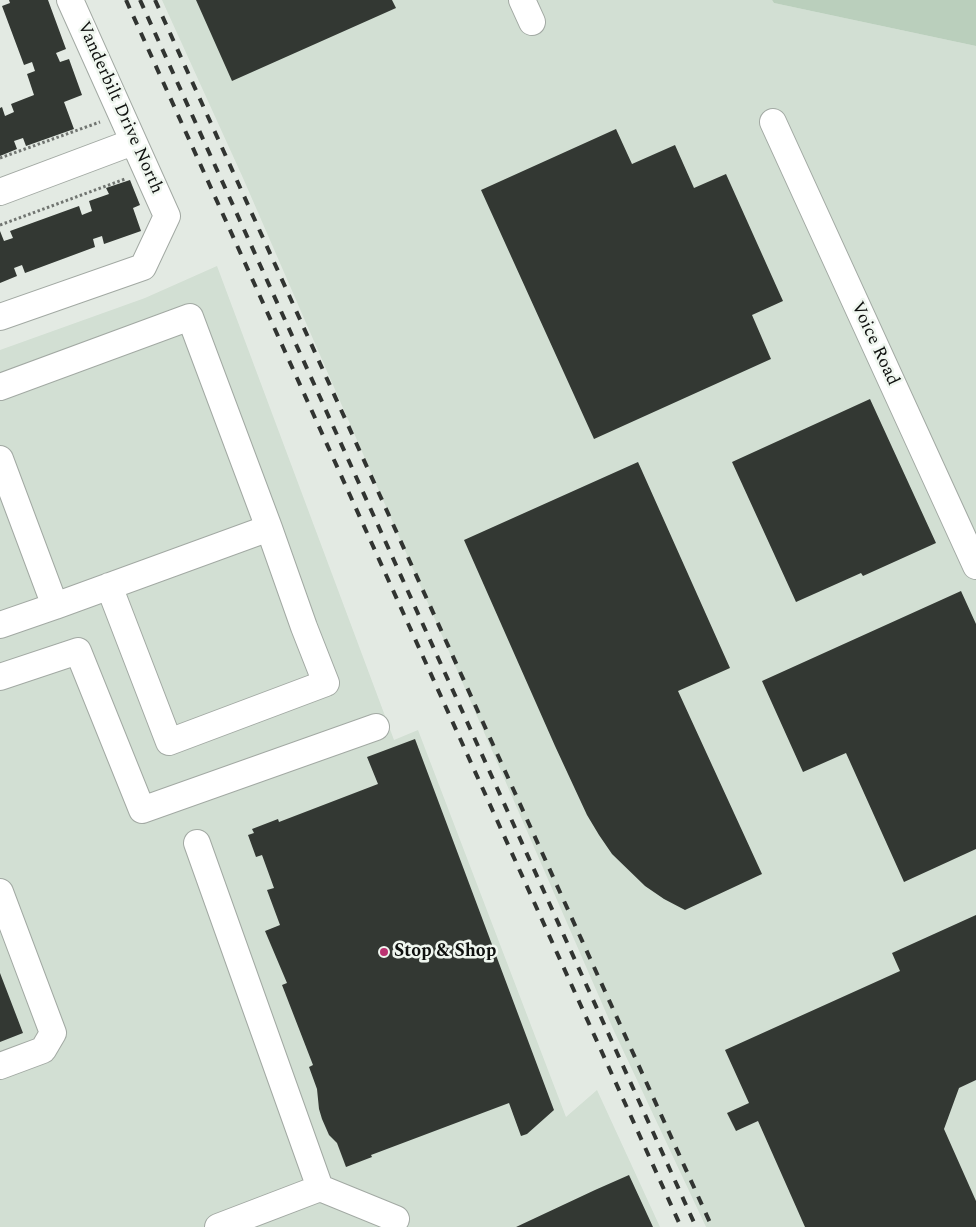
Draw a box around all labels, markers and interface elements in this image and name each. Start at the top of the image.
street label: Vanderbilt Drive North [71,19,167,197]
street label: Voice Road [845,299,903,389]
place label: Stop & Shop [394,941,496,963]
marker: Stop & Shop [378,946,390,958]

